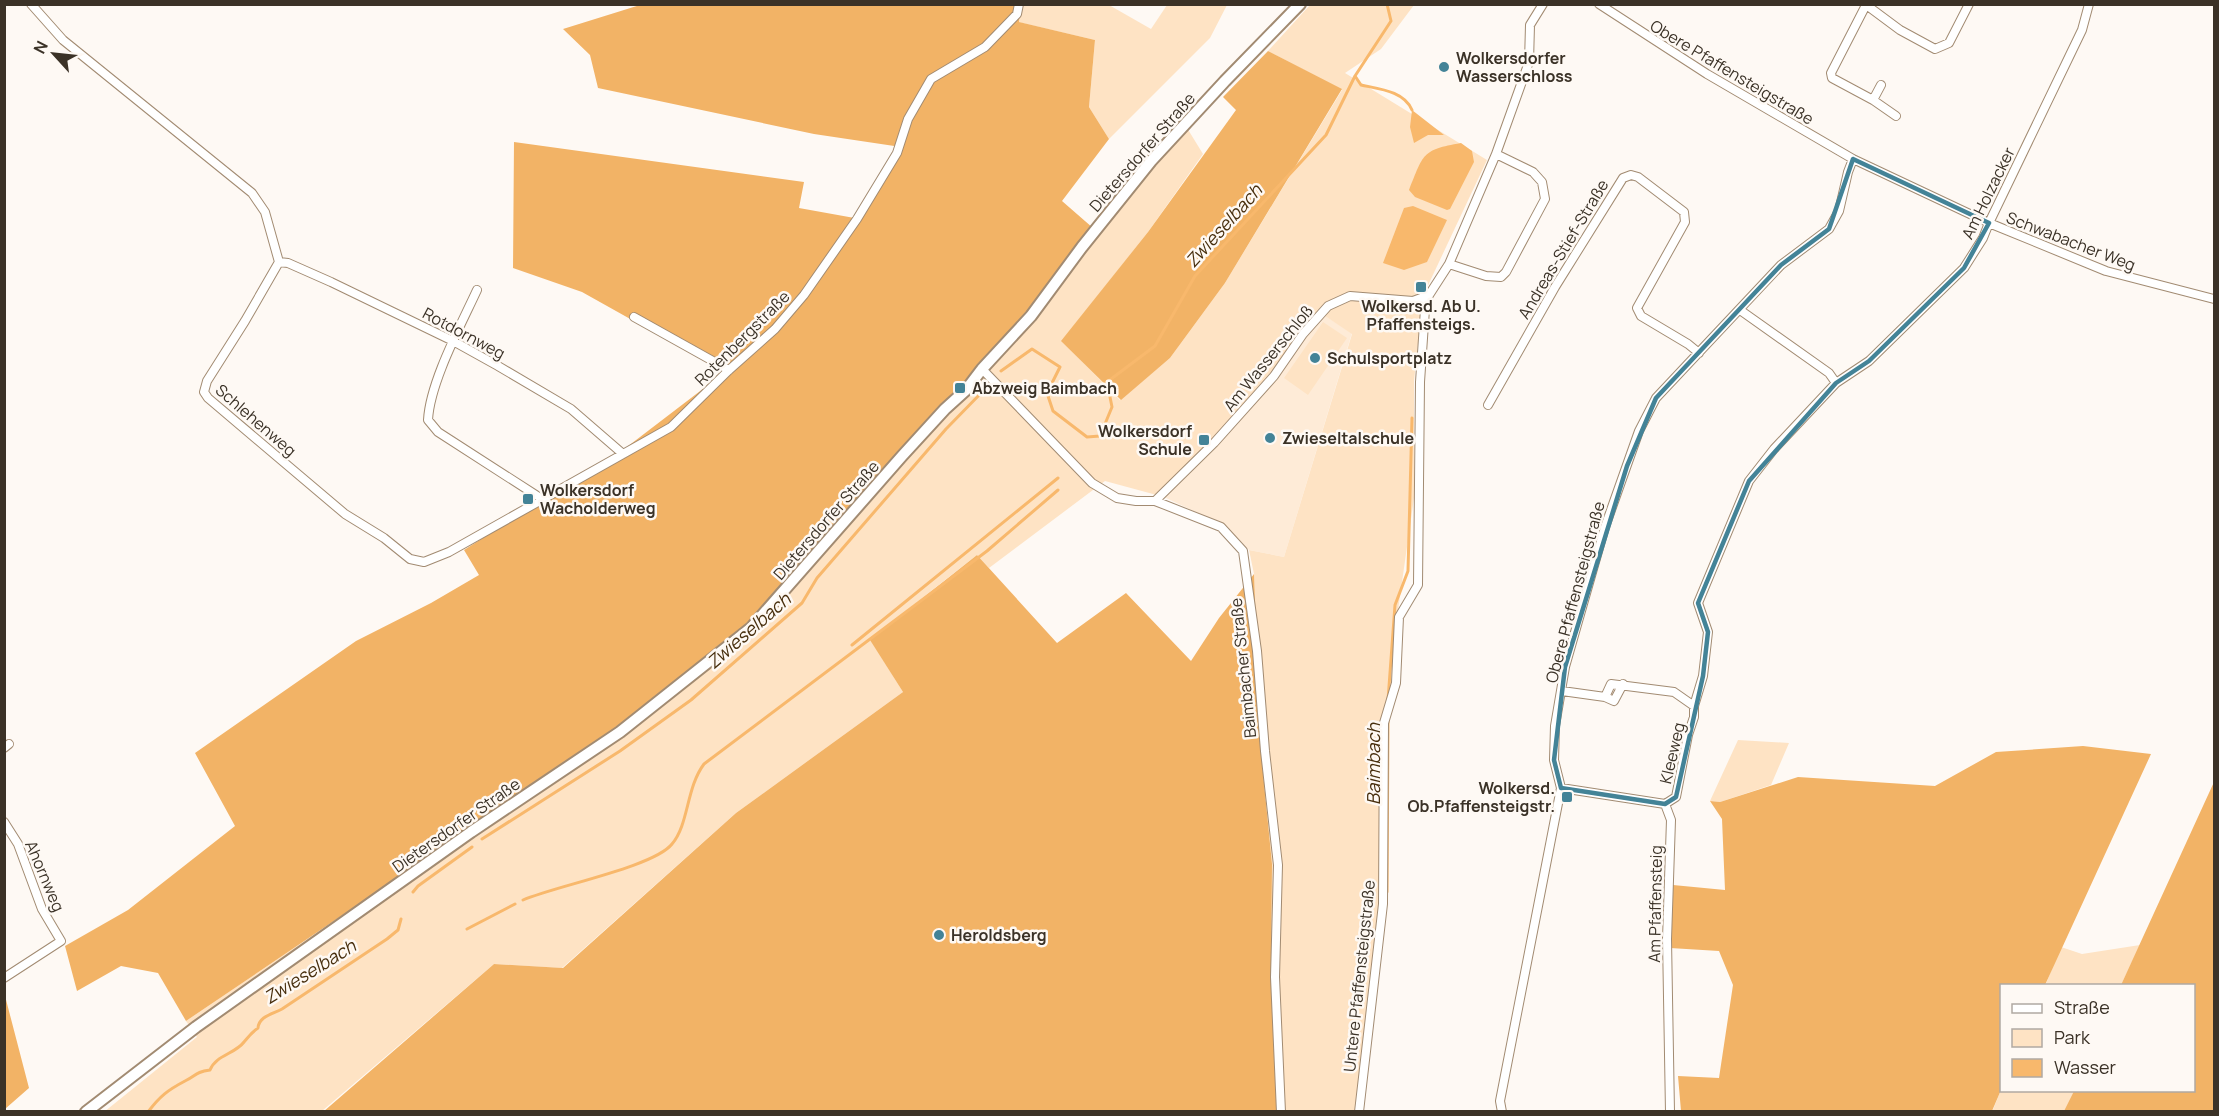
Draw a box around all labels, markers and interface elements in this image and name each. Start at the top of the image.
street label: Obere Pfaffensteigstraße [1646,14,1818,130]
north arrow [24,24,84,84]
text: N [28,37,53,57]
place label: Wolkersdorfer Wasserschloss [1456,47,1573,87]
marker: Wolkersdorfer Wasserschloss [1437,60,1451,74]
street label: Dietersdorfer Straße [1084,88,1200,216]
street label: Am Holzacker [1956,143,2020,243]
street label: Andreas-Stief-Straße [1513,175,1613,323]
water label: Zwieselbach [1180,178,1268,272]
street label: Schwabacher Weg [2003,206,2139,276]
marker: Wolkersd. Ab U. Pfaffensteigs. [1414,280,1428,294]
street label: Rotenbergstraße [690,286,794,390]
place label: Wolkersd. Ab U. Pfaffensteigs. [1361,295,1481,335]
street label: Am Wasserschloß [1218,300,1318,416]
street label: Rotdornweg [419,302,509,364]
place label: Schulsportplatz [1327,347,1452,369]
marker: Schulsportplatz [1308,351,1322,365]
place label: Abzweig Baimbach [972,377,1117,399]
street label: Schlehenweg [211,379,301,461]
marker: Abzweig Baimbach [953,381,967,395]
place label: Wolkersdorf Schule [1098,420,1192,460]
place label: Zwieseltalschule [1282,427,1414,449]
marker: Zwieseltalschule [1263,431,1277,445]
marker: Wolkersdorf Schule [1197,433,1211,447]
street label: Dietersdorfer Straße [768,456,884,584]
place label: Wolkersdorf Wacholderweg [540,479,656,519]
marker: Wolkersdorf Wacholderweg [521,492,535,506]
street label: Obere Pfaffensteigstraße [1540,499,1610,685]
water label: Zwieselbach [701,586,796,673]
street label: Baimbacher Straße [1225,597,1261,739]
street label: Kleeweg [1654,720,1690,786]
water label: Baimbach [1361,722,1385,805]
street label: Dietersdorfer Straße [388,773,524,877]
place label: Wolkersd. Ob.Pfaffensteigstr. [1408,777,1555,817]
marker: Wolkersd. Ob.Pfaffensteigstr. [1560,790,1574,804]
street label: Ahornweg [20,837,70,915]
street label: Am Pfaffensteig [1643,845,1667,963]
street label: Untere Pfaffensteigstraße [1338,879,1380,1073]
place label: Heroldsberg [951,924,1047,946]
marker: Heroldsberg [932,928,946,942]
water label: Zwieselbach [259,933,361,1009]
legend [2000,984,2195,1092]
text: Straße [2054,995,2110,1019]
text: Park [2054,1025,2091,1049]
text: Wasser [2054,1055,2116,1079]

